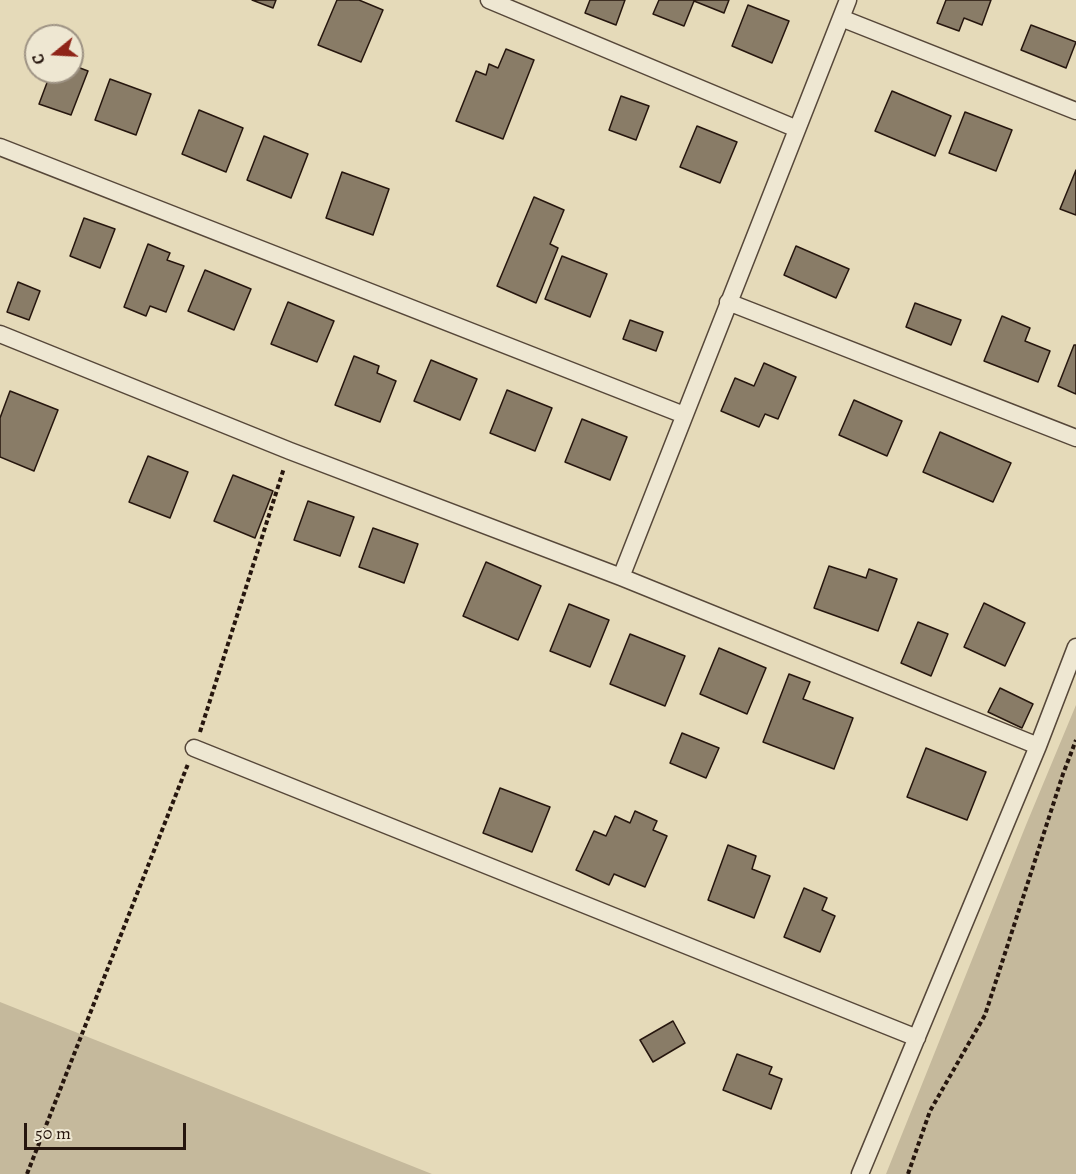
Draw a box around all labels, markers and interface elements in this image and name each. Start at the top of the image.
north arrow [24,24,84,84]
text: С [27,51,51,67]
scale bar [27,1111,189,1149]
text: 50 m [35,1121,71,1145]

